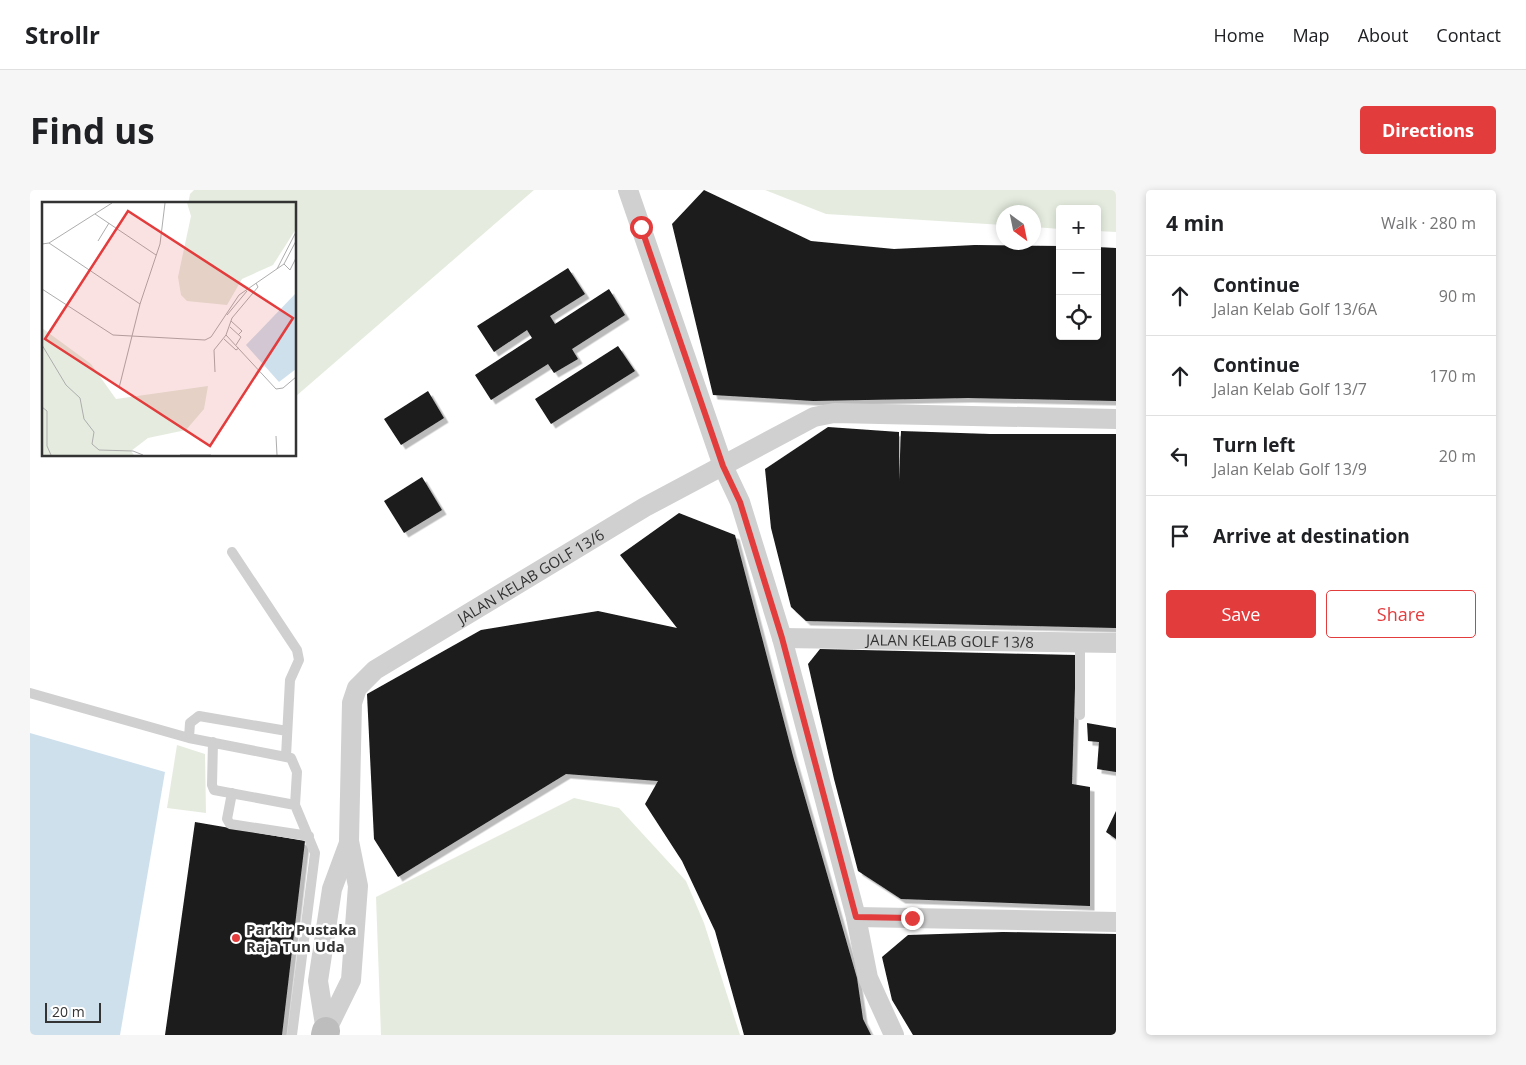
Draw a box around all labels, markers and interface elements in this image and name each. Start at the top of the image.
text: Strollr [25,18,100,51]
text: Home [1214,23,1264,47]
text: Map [1292,23,1330,47]
text: About [1358,23,1408,47]
text: Contact [1436,23,1501,47]
button: Directions [1360,106,1496,154]
text: Find us [30,107,155,154]
inset map [42,202,296,456]
north arrow [996,205,1041,250]
map controls [1056,205,1101,340]
button: + [1056,205,1101,250]
text: 4 min [1166,209,1224,237]
text: Walk · 280 m [1381,212,1476,234]
route start [630,216,653,239]
button: − [1056,250,1101,295]
text: Continue [1213,272,1300,298]
icon: ahead [1166,282,1194,310]
text: 90 m [1439,285,1476,307]
button: locate [1056,295,1101,340]
text: Jalan Kelab Golf 13/6A [1213,298,1377,320]
text: Continue [1213,352,1300,378]
icon: ahead [1166,362,1194,390]
text: 170 m [1430,365,1476,387]
text: Jalan Kelab Golf 13/7 [1213,378,1367,400]
text: Turn left [1213,432,1295,458]
icon: left [1166,442,1194,470]
text: 20 m [1439,445,1476,467]
text: Jalan Kelab Golf 13/9 [1213,458,1367,480]
icon: arrive [1166,522,1194,550]
text: Arrive at destination [1213,523,1410,549]
street label: JALAN KELAB GOLF 13/6 [452,524,608,629]
button: Save [1166,590,1316,638]
button: Share [1326,590,1476,638]
street label: JALAN KELAB GOLF 13/8 [864,629,1034,652]
route end [901,907,924,930]
place label: Parkir Pustaka Raja Tun Uda [246,919,357,956]
marker: Parkir Pustaka Raja Tun Uda [230,932,242,944]
scale bar [45,1000,101,1023]
text: 20 m [52,1002,85,1021]

